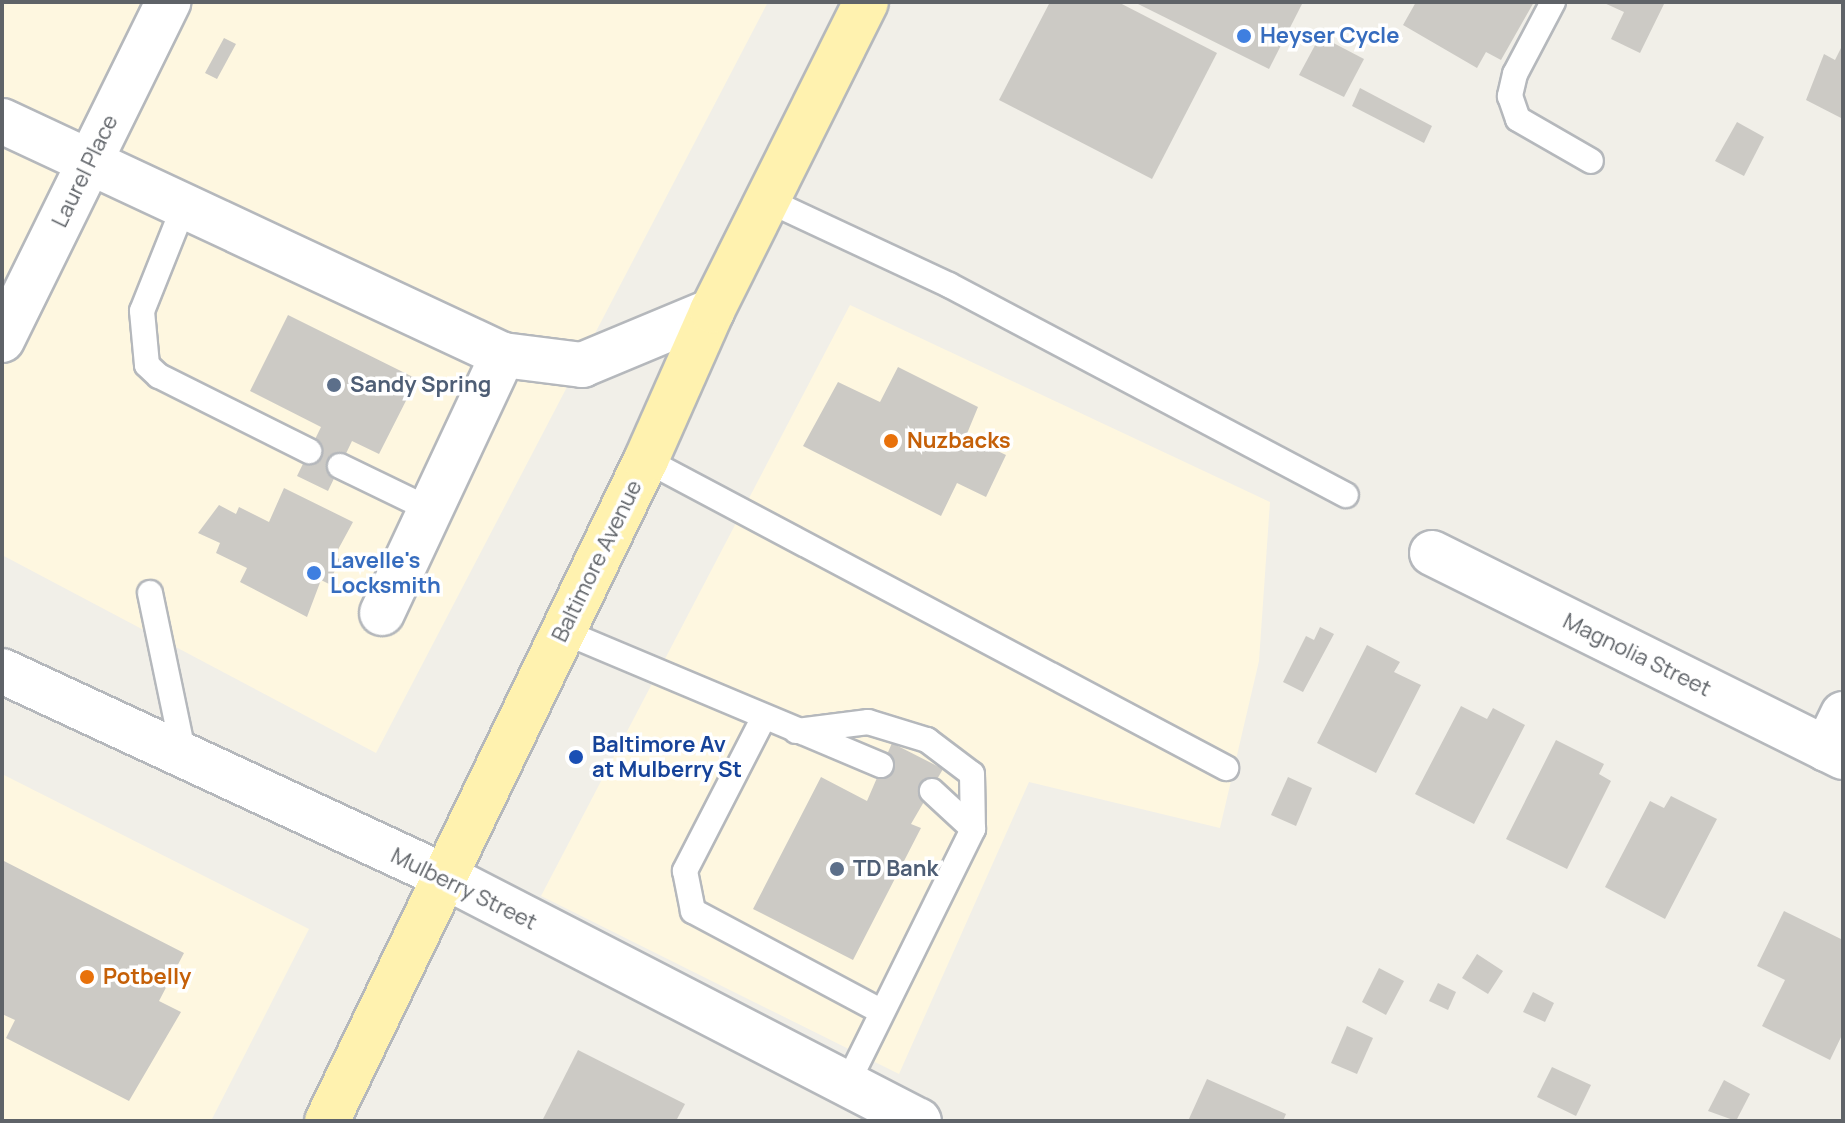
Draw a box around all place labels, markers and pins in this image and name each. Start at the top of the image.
place label: Heyser Cycle [1260,23,1399,49]
marker: Heyser Cycle [1235,27,1253,45]
place label: Sandy Spring [350,372,491,398]
marker: Sandy Spring [325,376,343,394]
place label: Nuzbacks [907,428,1011,454]
marker: Nuzbacks [882,432,900,450]
place label: Lavelle's Locksmith [330,547,441,598]
marker: Lavelle's Locksmith [305,564,323,582]
place label: Baltimore Av at Mulberry St [592,731,742,782]
marker: Baltimore Av at Mulberry St [567,748,585,766]
place label: TD Bank [853,856,938,882]
marker: TD Bank [828,860,846,878]
place label: Potbelly [103,964,191,990]
marker: Potbelly [78,968,96,986]

